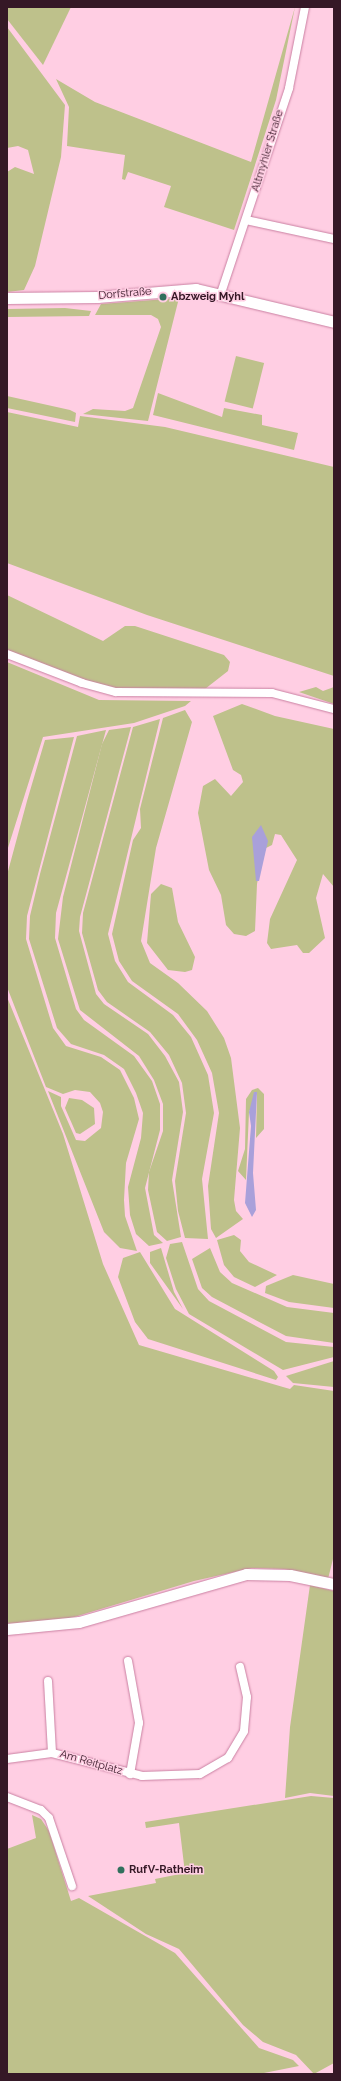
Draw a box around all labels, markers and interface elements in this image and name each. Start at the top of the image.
street label: Altmyhler Straße [249,108,287,194]
street label: Dorfstraße [98,285,152,303]
place label: Abzweig Myhl [171,290,244,304]
marker: Abzweig Myhl [158,292,168,302]
street label: Am Reitplatz [58,1748,124,1778]
place label: RufV-Ratheim [129,1863,203,1877]
marker: RufV-Ratheim [116,1865,126,1875]

